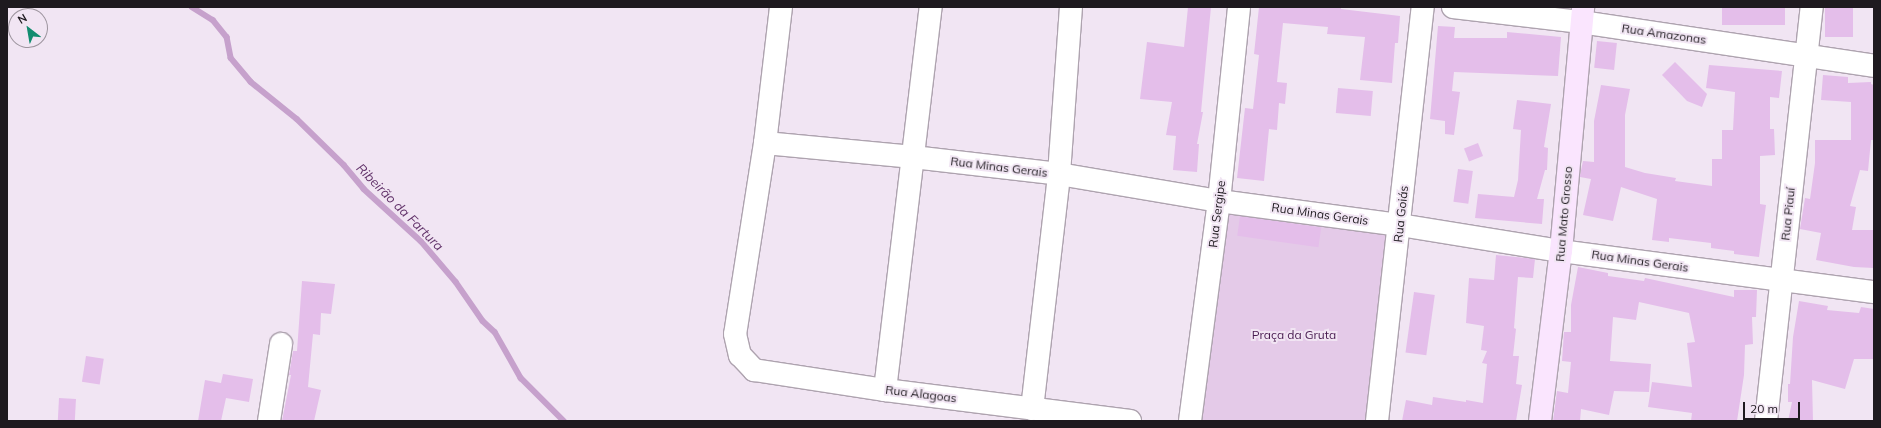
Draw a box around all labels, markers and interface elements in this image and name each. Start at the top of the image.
north arrow [8,8,48,48]
text: N [15,10,30,27]
street label: Rua Amazonas [1621,21,1707,47]
street label: Rua Minas Gerais [950,154,1048,180]
water label: Ribeirão da Fartura [353,160,447,254]
street label: Rua Mato Grosso [1553,166,1575,262]
street label: Rua Sergipe [1206,180,1228,248]
street label: Rua Goiás [1391,185,1411,243]
street label: Rua Piauí [1778,187,1798,241]
street label: Rua Minas Gerais [1271,200,1369,228]
street label: Rua Minas Gerais [1591,247,1689,275]
park label: Praça da Gruta [1252,328,1336,342]
street label: Rua Alagoas [885,382,957,406]
scale bar [1745,394,1802,420]
text: 20 m [1750,401,1778,416]

